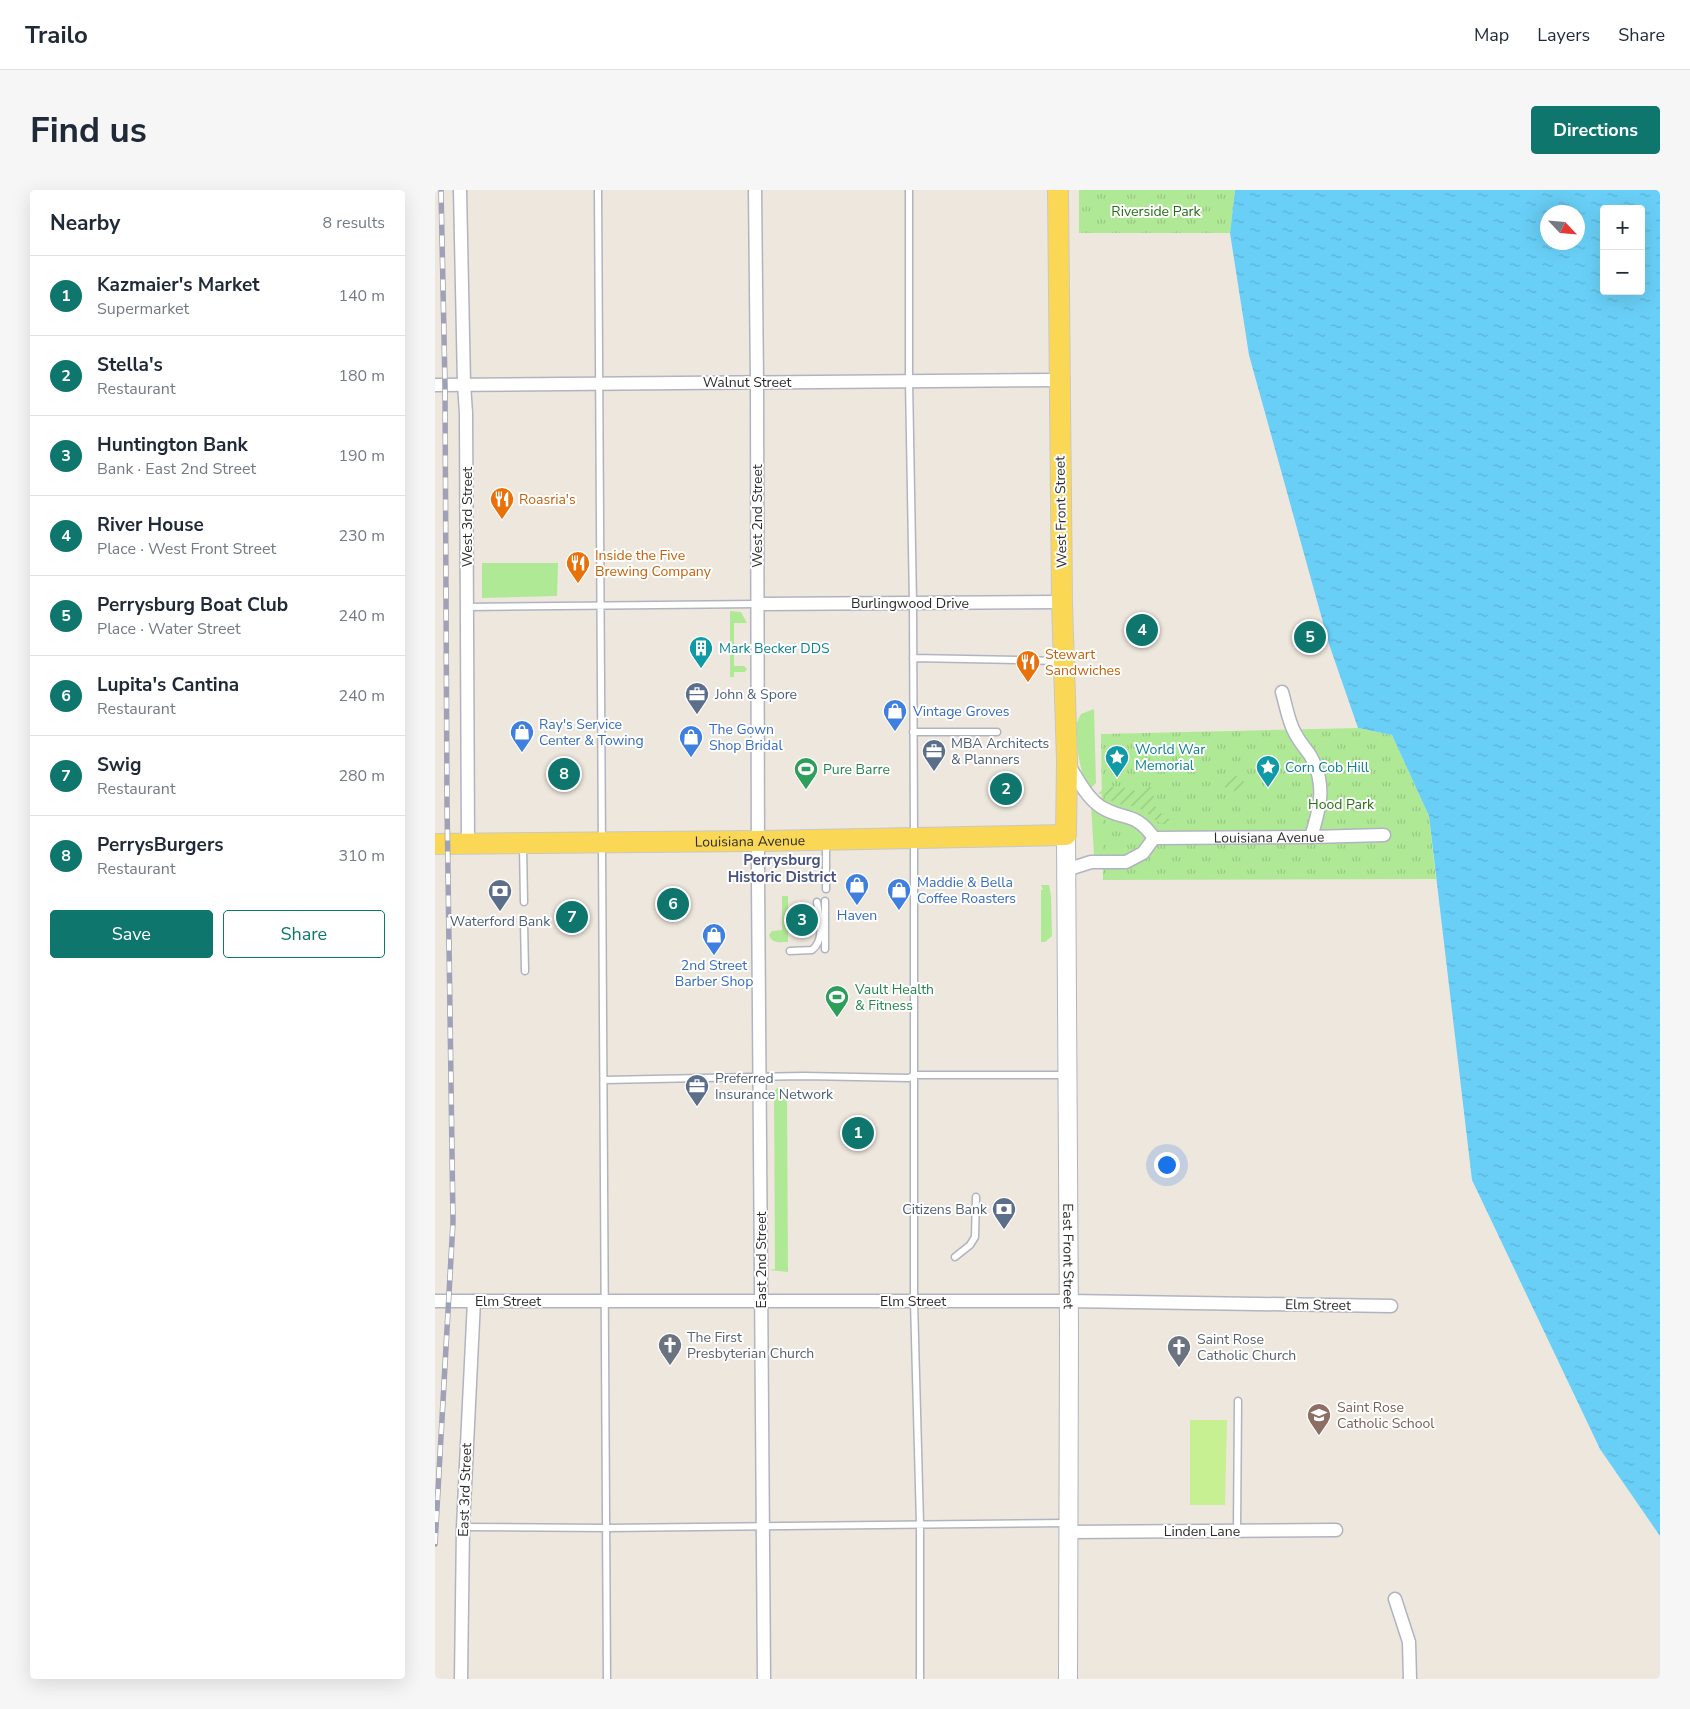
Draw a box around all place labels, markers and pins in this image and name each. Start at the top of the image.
restaurant icon: Roasria's [489,486,515,520]
place label: Roasria's [519,490,576,509]
place label: Inside the Five Brewing Company [595,546,712,581]
restaurant icon: Inside the Five Brewing Company [565,550,591,584]
pin: 4 [1126,611,1158,649]
pin: 5 [1294,618,1326,656]
building icon: Mark Becker DDS [688,635,714,669]
place label: Mark Becker DDS [719,639,830,658]
place label: Stewart Sandwiches [1045,645,1121,680]
restaurant icon: Stewart Sandwiches [1015,649,1041,683]
office icon: John & Spore [684,681,710,715]
place label: John & Spore [714,685,797,704]
shop icon: Vintage Groves [882,698,908,732]
place label: Vintage Groves [912,702,1010,721]
place label: Ray's Service Center & Towing [539,715,644,750]
shop icon: Ray's Service Center & Towing [509,719,535,753]
place label: The Gown Shop Bridal [709,720,783,755]
shop icon: The Gown Shop Bridal [678,724,704,758]
place label: MBA Architects & Planners [951,734,1050,769]
office icon: MBA Architects & Planners [921,738,947,772]
place label: World War Memorial [1135,740,1205,775]
place icon: World War Memorial [1104,744,1130,778]
place icon: Corn Cob Hill [1255,754,1281,788]
pin: 8 [548,755,580,793]
sports icon: Pure Barre [793,756,819,790]
place label: Corn Cob Hill [1285,758,1370,777]
place label: Pure Barre [823,760,890,779]
pin: 2 [990,770,1022,808]
shop icon: Haven [844,872,870,906]
place label: Maddie & Bella Coffee Roasters [917,873,1016,908]
shop icon: Maddie & Bella Coffee Roasters [886,877,912,911]
bank icon: Waterford Bank [487,878,513,912]
pin: 6 [657,885,689,923]
pin: 7 [556,898,588,936]
pin: 3 [786,901,818,939]
place label: Haven [837,906,877,925]
place label: Waterford Bank [450,912,551,931]
shop icon: 2nd Street Barber Shop [701,922,727,956]
place label: 2nd Street Barber Shop [675,956,753,991]
place label: Vault Health & Fitness [854,980,934,1015]
sports icon: Vault Health & Fitness [824,984,850,1018]
place label: Preferred Insurance Network [715,1069,834,1104]
office icon: Preferred Insurance Network [684,1073,710,1107]
pin: 1 [842,1114,874,1152]
bank icon: Citizens Bank [991,1196,1017,1230]
place label: Citizens Bank [902,1200,988,1219]
place label: The First Presbyterian Church [687,1328,814,1363]
place label: Saint Rose Catholic Church [1197,1330,1296,1365]
church icon: The First Presbyterian Church [657,1332,683,1366]
church icon: Saint Rose Catholic Church [1166,1334,1192,1368]
place label: Saint Rose Catholic School [1337,1398,1435,1433]
school or university icon: Saint Rose Catholic School [1306,1402,1332,1436]

